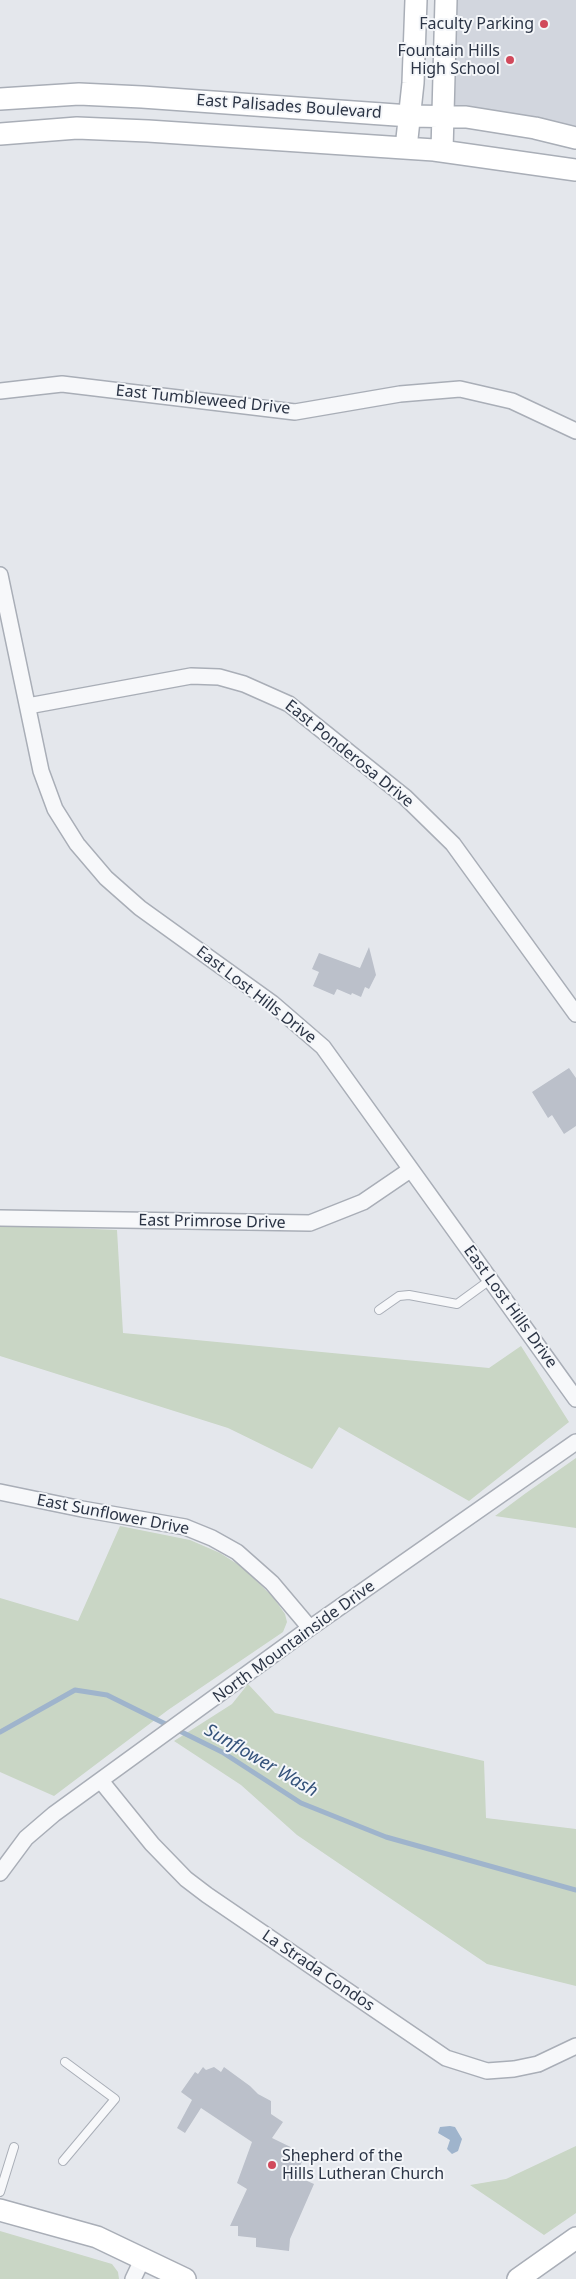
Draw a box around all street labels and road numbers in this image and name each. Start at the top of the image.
street label: East Palisades Boulevard [196,91,382,123]
street label: East Tumbleweed Drive [115,381,291,419]
street label: East Ponderosa Drive [281,696,417,812]
street label: East Lost Hills Drive [192,942,320,1048]
street label: East Primrose Drive [138,1211,286,1233]
street label: East Lost Hills Drive [459,1242,561,1372]
street label: East Sunflower Drive [35,1491,191,1539]
street label: North Mountainside Drive [209,1577,379,1707]
street label: La Strada Condos [258,1926,378,2016]

